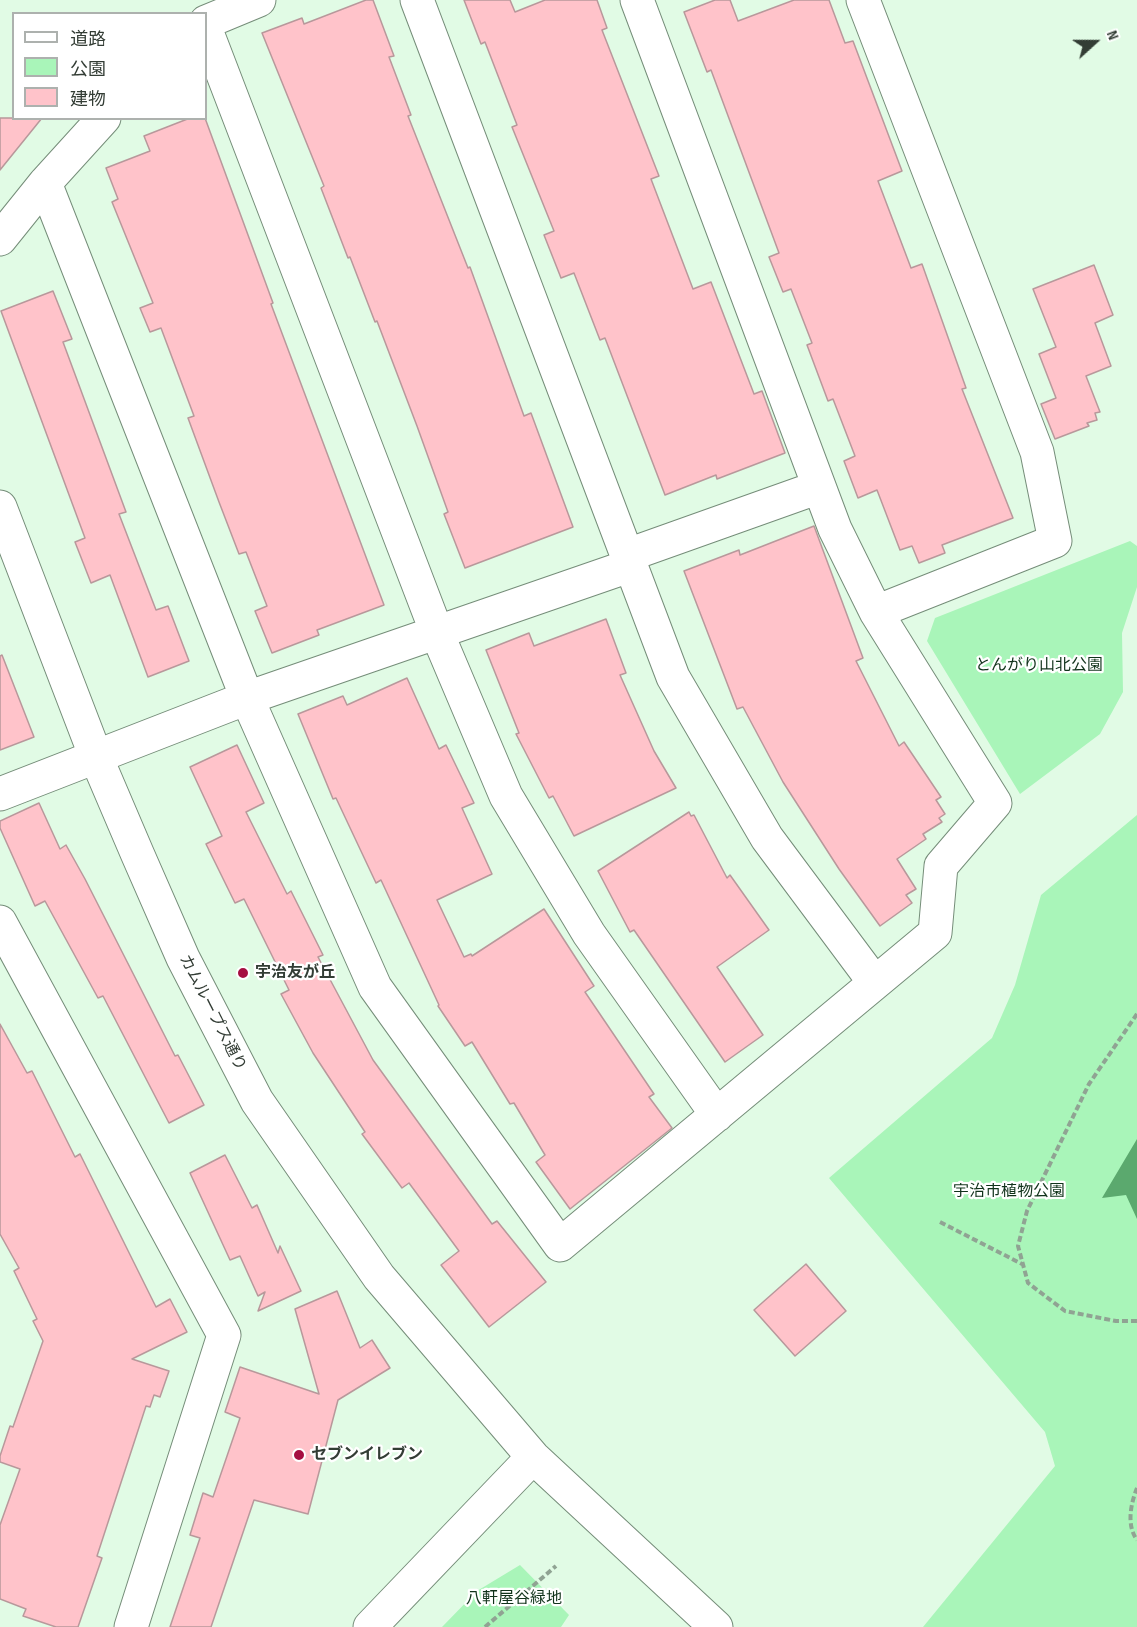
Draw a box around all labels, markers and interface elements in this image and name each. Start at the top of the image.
legend [12,12,207,120]
north arrow [1065,12,1125,72]
text: N [1102,28,1123,43]
text: 道路 [70,29,106,50]
text: 公園 [70,59,106,80]
text: 建物 [70,89,106,110]
park label: とんがり山北公園 [975,656,1103,676]
street label: カムループス通り [174,952,250,1074]
place label: 宇治友が丘 [255,963,335,983]
marker: 宇治友が丘 [236,966,250,980]
park label: 宇治市植物公園 [953,1182,1065,1202]
place label: セブンイレブン [311,1445,423,1465]
marker: セブンイレブン [292,1448,306,1462]
park label: 八軒屋谷緑地 [466,1589,562,1609]

